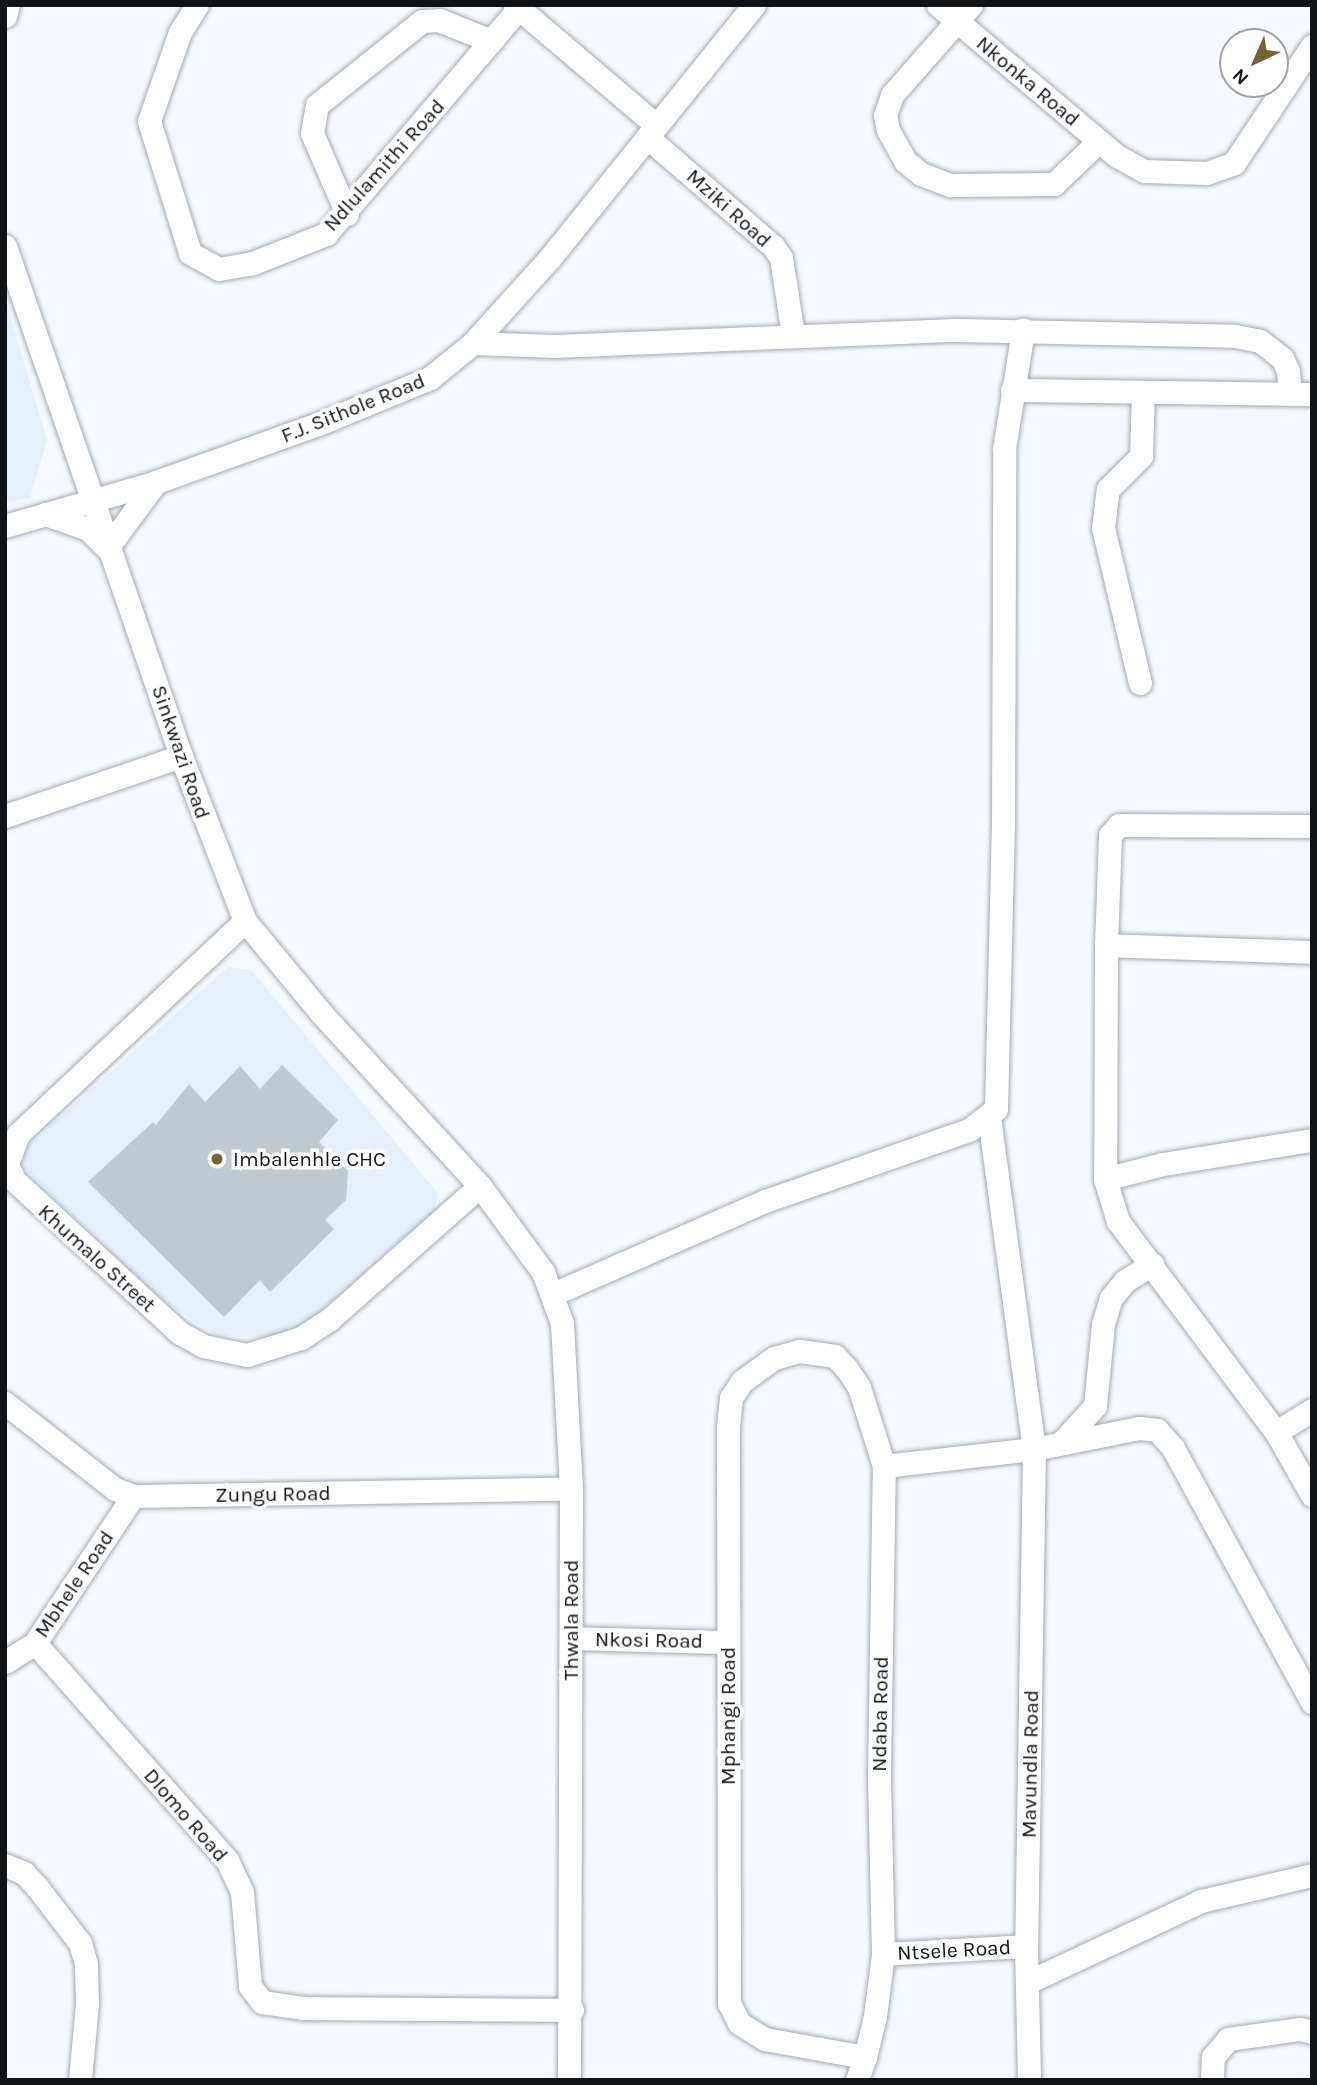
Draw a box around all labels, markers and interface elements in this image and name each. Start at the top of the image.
north arrow [1219,28,1289,98]
street label: Nkonka Road [971,31,1085,131]
text: N [1228,64,1253,89]
street label: Ndlulamithi Road [318,94,450,236]
street label: Mziki Road [681,163,777,253]
street label: F.J. Sithole Road [277,368,429,448]
street label: Sinkwazi Road [146,682,216,822]
place label: Imbalenhle CHC [233,1146,386,1172]
marker: Imbalenhle CHC [207,1149,227,1169]
street label: Khumalo Street [33,1199,161,1317]
street label: Zungu Road [215,1480,331,1508]
street label: Mbhele Road [29,1526,119,1642]
street label: Thwala Road [558,1560,584,1680]
street label: Nkosi Road [595,1626,703,1654]
street label: Mphangi Road [715,1647,741,1785]
street label: Ndaba Road [866,1656,894,1772]
street label: Mavundla Road [1016,1690,1044,1838]
street label: Dlomo Road [139,1763,233,1867]
street label: Ntsele Road [896,1934,1012,1966]

